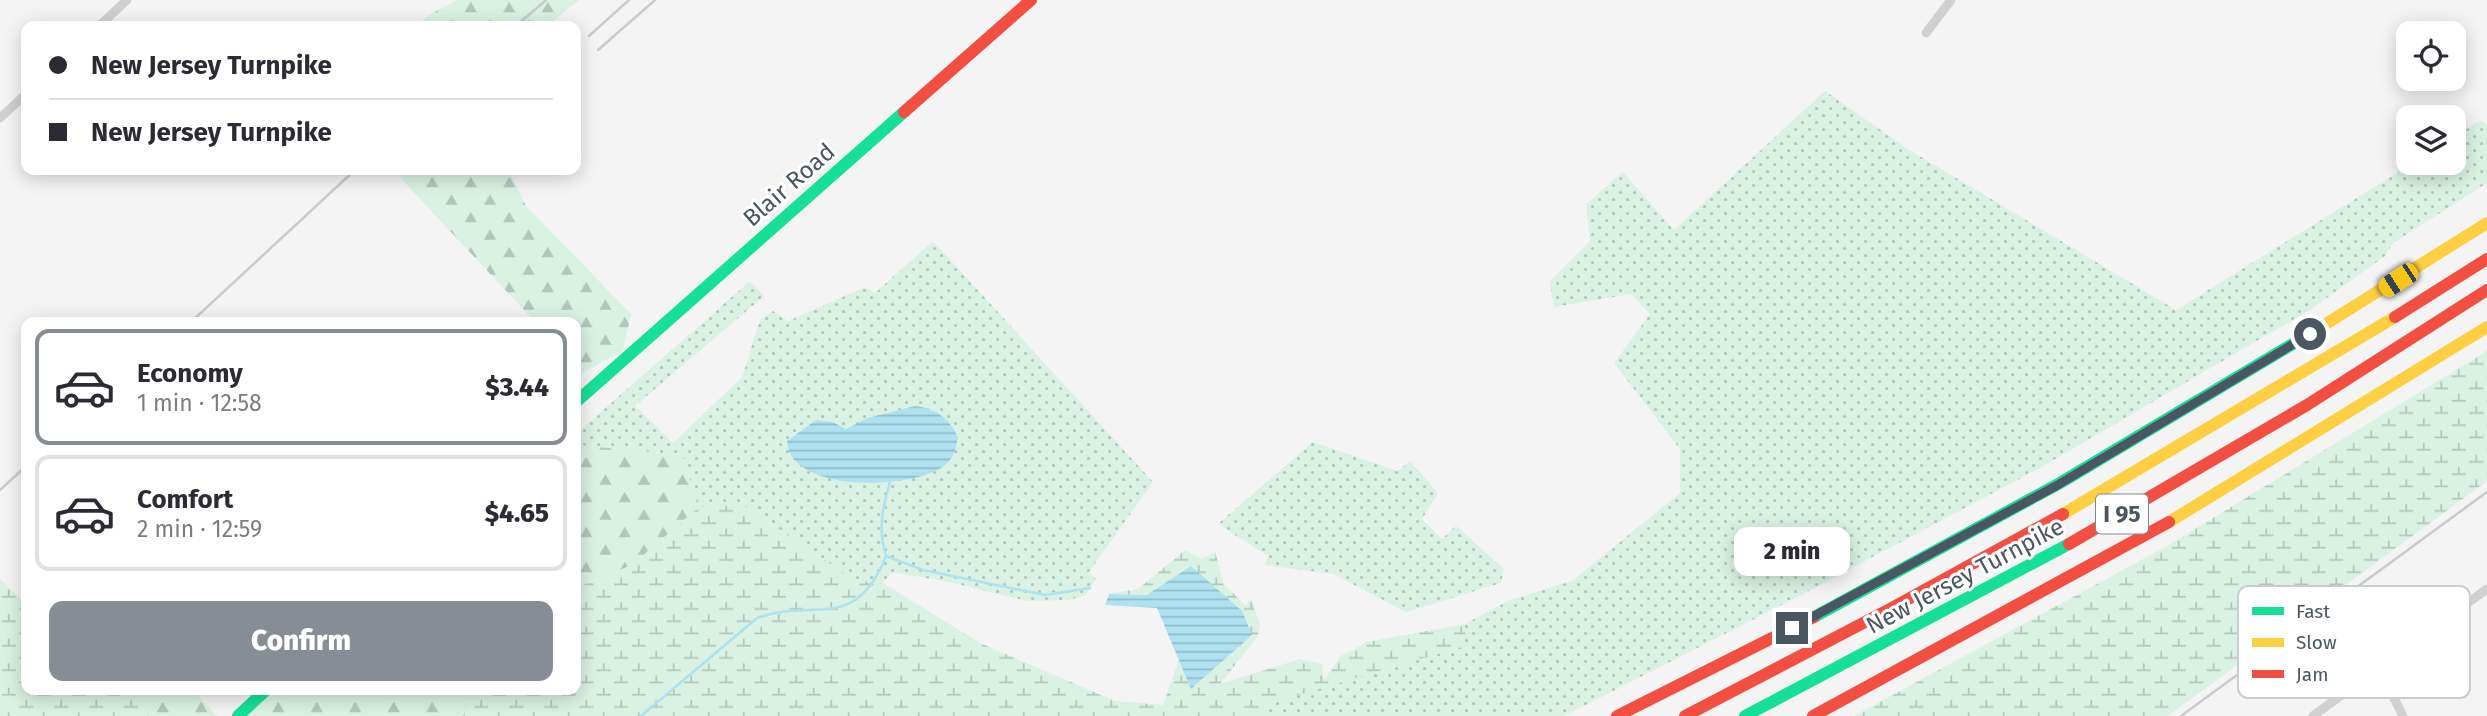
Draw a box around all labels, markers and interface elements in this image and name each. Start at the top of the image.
map controls [2396,21,2466,175]
button: locate [2396,21,2466,91]
text: New Jersey Turnpike [91,50,332,81]
button: layers [2396,105,2466,175]
text: New Jersey Turnpike [91,117,332,148]
street label: Blair Road [737,138,841,232]
car [2375,260,2422,300]
route start [2294,318,2326,350]
icon: car [53,356,116,419]
text: Economy [137,358,243,389]
text: $3.44 [485,372,549,403]
text: 1 min · 12:58 [137,389,262,417]
icon: car [53,482,116,545]
text: Comfort [137,484,233,515]
road number: I 95 [2096,494,2148,534]
text: $4.65 [485,498,549,529]
street label: New Jersey Turnpike [1861,512,2069,640]
text: 2 min · 12:59 [137,515,262,543]
callout: 2 min [1734,526,1850,576]
text: 2 min [1764,537,1820,565]
legend [2238,586,2470,698]
text: Fast [2296,600,2330,623]
button: Confirm [49,601,553,681]
route end [1776,612,1808,644]
text: Slow [2296,631,2337,654]
text: Jam [2296,663,2328,686]

